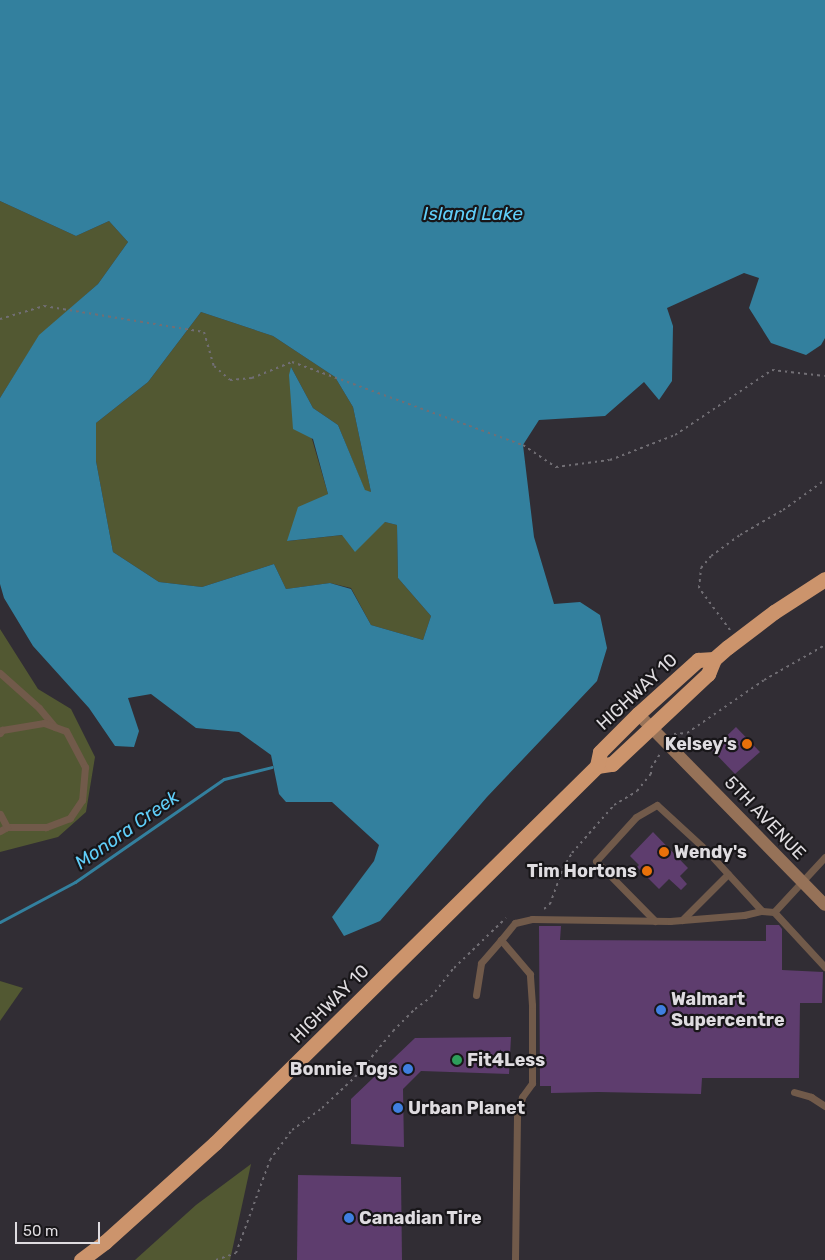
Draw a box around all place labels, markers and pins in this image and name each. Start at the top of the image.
place label: Kelsey's [665,733,737,755]
marker: Kelsey's [741,738,753,750]
place label: Wendy's [674,841,747,863]
marker: Wendy's [658,846,670,858]
place label: Tim Hortons [527,860,637,882]
marker: Tim Hortons [641,865,653,877]
place label: Walmart Supercentre [671,989,785,1032]
marker: Walmart Supercentre [655,1004,667,1016]
place label: Fit4Less [467,1049,545,1071]
marker: Fit4Less [451,1054,463,1066]
place label: Bonnie Togs [289,1058,398,1080]
marker: Bonnie Togs [402,1063,414,1075]
place label: Urban Planet [408,1097,525,1119]
marker: Urban Planet [392,1102,404,1114]
place label: Canadian Tire [359,1207,482,1229]
marker: Canadian Tire [343,1212,355,1224]

